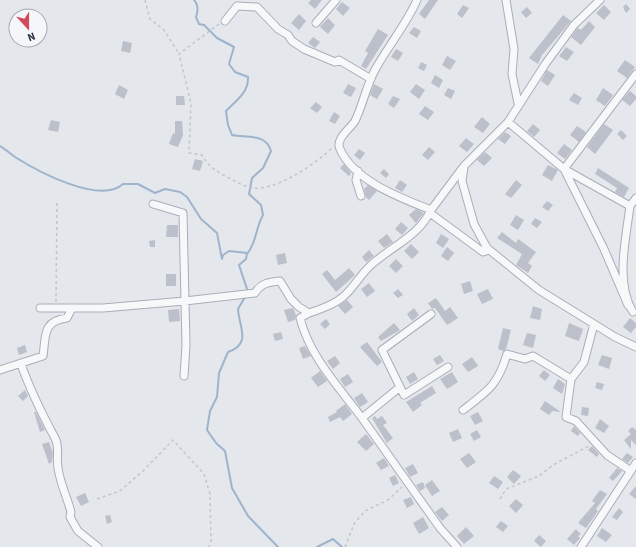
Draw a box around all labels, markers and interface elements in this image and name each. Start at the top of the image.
north arrow [8,8,48,48]
text: N [25,29,38,45]

